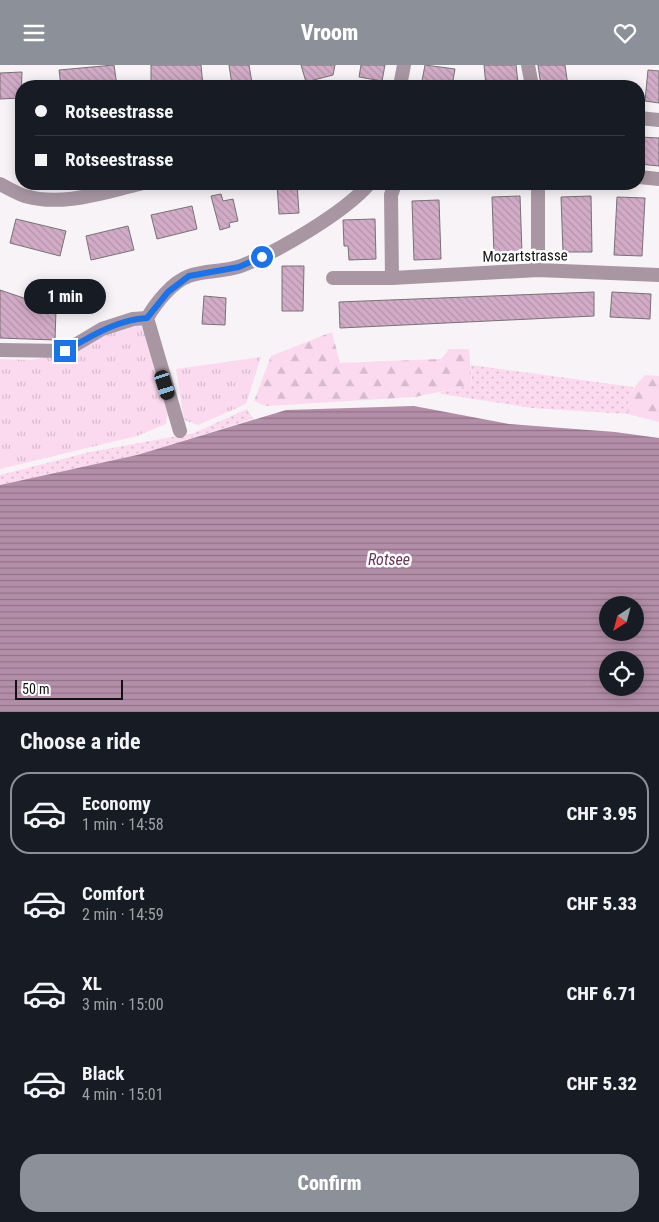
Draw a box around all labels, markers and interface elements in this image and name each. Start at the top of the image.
icon: menu [20,19,48,47]
icon: heart [611,19,639,47]
text: Vroom [301,20,358,45]
text: Rotseestrasse [65,100,173,123]
text: Rotseestrasse [65,148,173,171]
route start [251,246,273,268]
street label: Mozartstrasse [482,246,568,266]
callout: 1 min [24,279,106,313]
text: 1 min [47,287,83,306]
route end [54,340,76,362]
car [153,368,176,402]
water label: Rotsee [368,550,410,569]
north arrow [599,596,644,641]
map controls [599,596,644,696]
button: locate [599,651,644,696]
scale bar [15,677,122,700]
text: 50 m [22,681,50,697]
text: Choose a ride [20,729,141,754]
icon: car [22,791,67,836]
text: Economy [82,792,151,815]
text: CHF 3.95 [566,802,637,825]
text: 1 min · 14:58 [82,815,164,834]
icon: car [22,881,67,926]
text: Comfort [82,882,145,905]
text: CHF 5.33 [566,892,637,915]
text: 2 min · 14:59 [82,905,164,924]
icon: car [22,971,67,1016]
text: XL [82,972,102,995]
text: CHF 6.71 [566,982,637,1005]
text: 3 min · 15:00 [82,995,164,1014]
icon: car [22,1061,67,1106]
text: Black [82,1062,124,1085]
text: CHF 5.32 [566,1072,637,1095]
text: 4 min · 15:01 [82,1085,164,1104]
button: Confirm [20,1154,639,1212]

